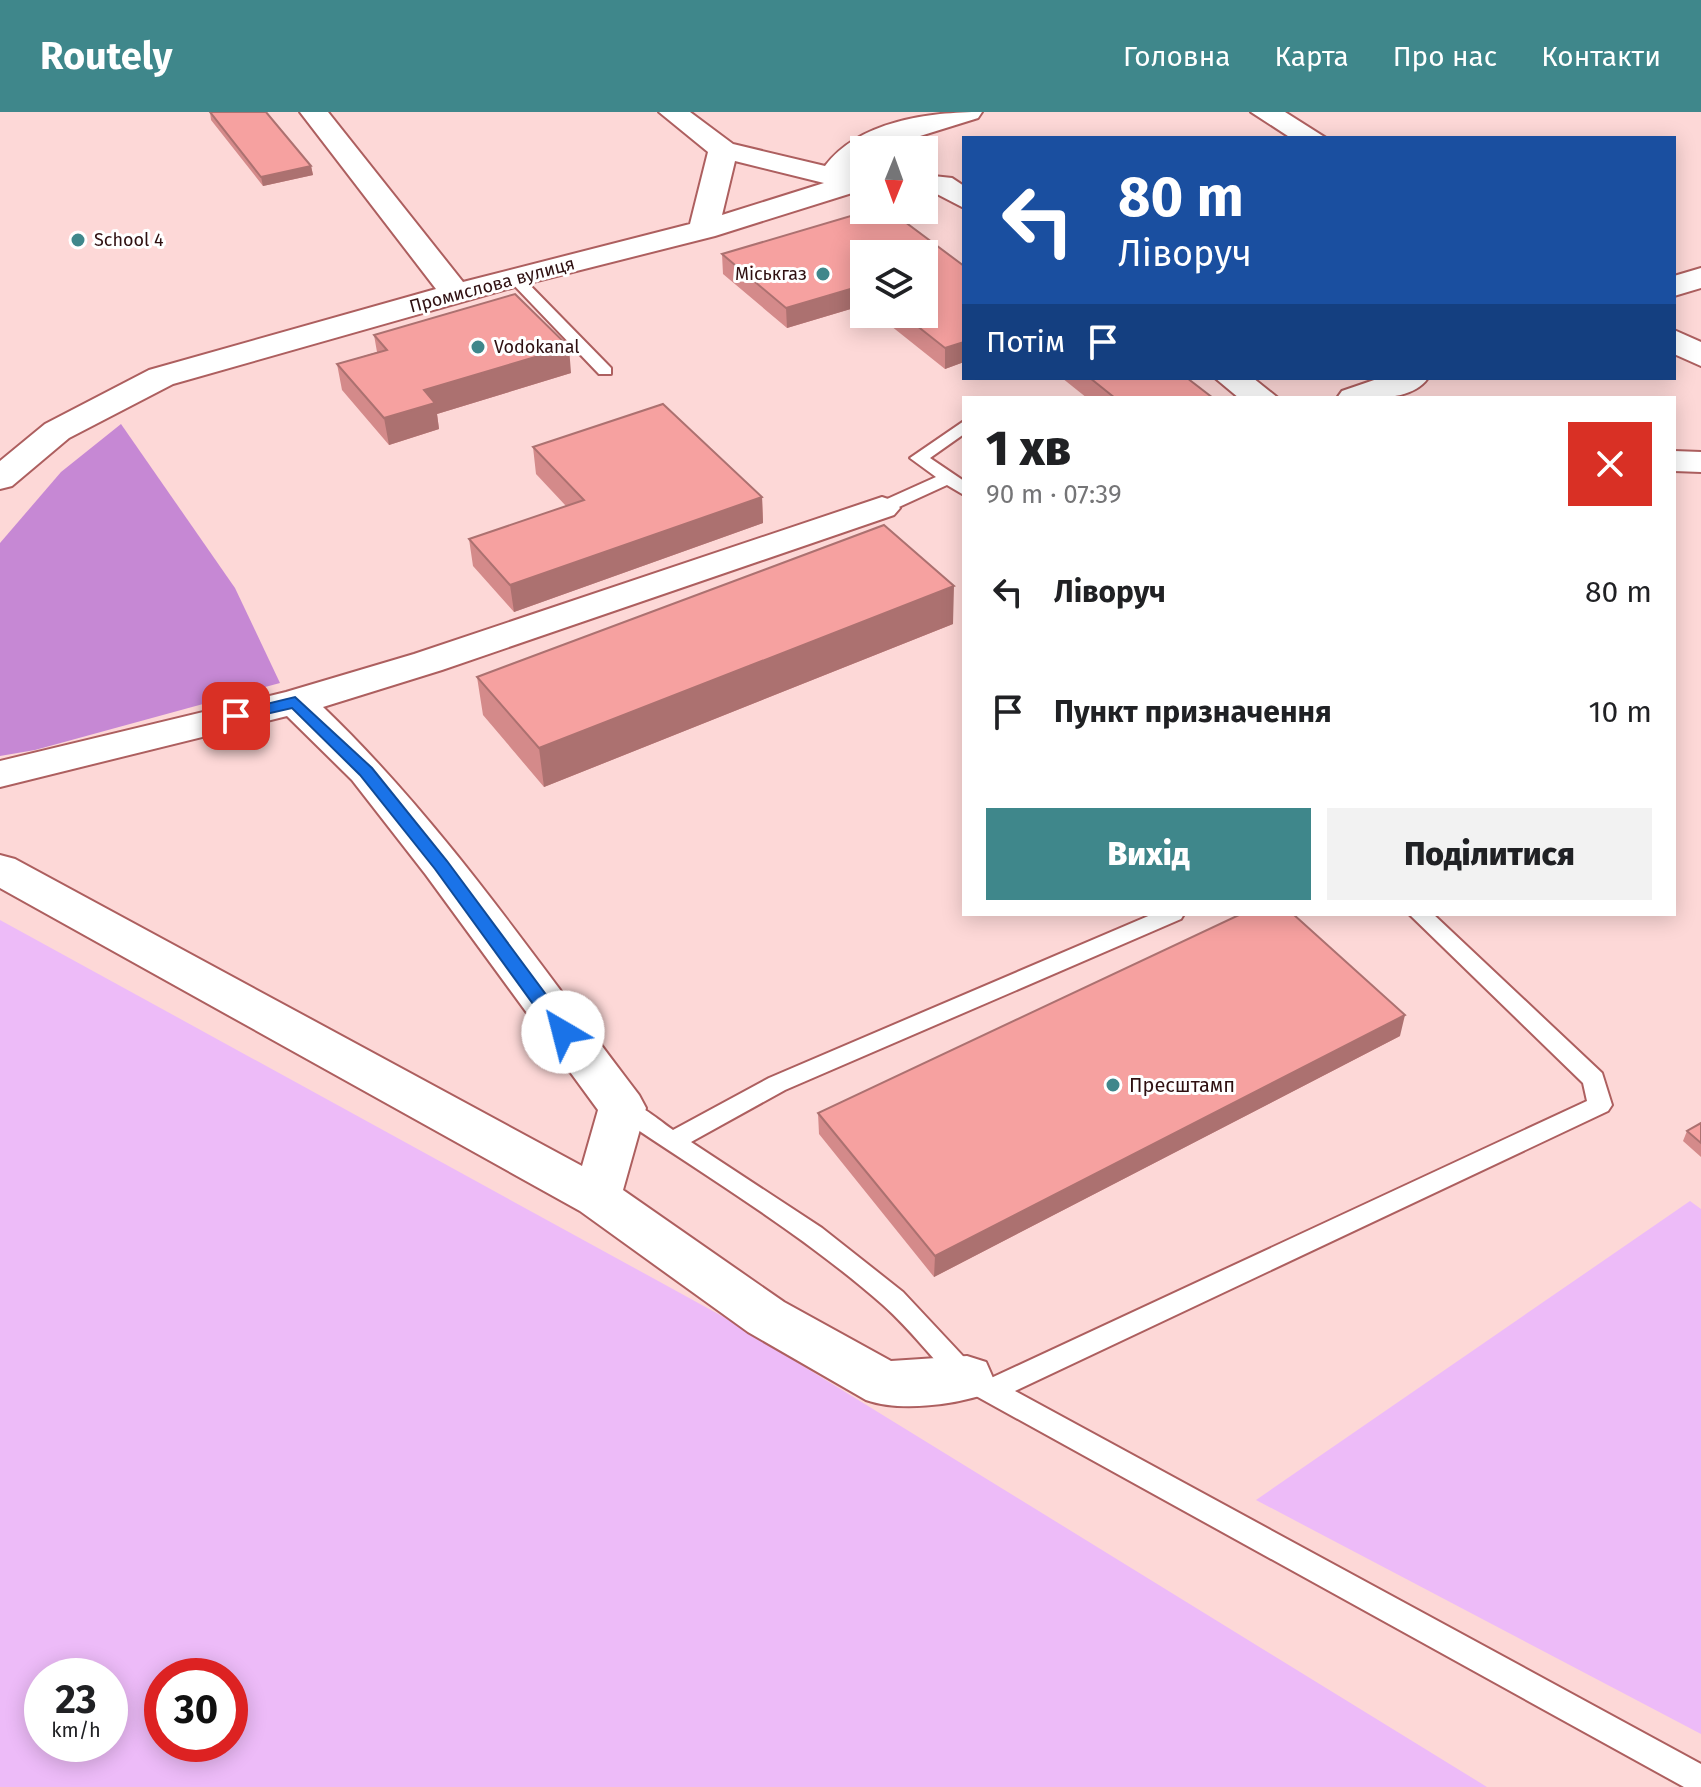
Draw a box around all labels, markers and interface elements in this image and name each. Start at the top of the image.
text: Routely [40,33,172,79]
text: Головна [1123,40,1231,73]
text: Карта [1275,40,1349,73]
text: Про нас [1393,40,1497,73]
text: Контакти [1541,40,1661,73]
north arrow [850,136,938,224]
map controls [850,136,938,328]
text: 80 m [1118,164,1244,231]
icon: left [986,168,1090,272]
place label: School 4 [94,229,164,251]
marker: School 4 [69,231,87,249]
text: Ліворуч [1118,232,1252,276]
button: layers [850,240,938,328]
street label: Промислова вулиця [407,252,577,318]
place label: Міськгаз [735,263,807,285]
marker: Міськгаз [814,265,832,283]
icon: arrive [1081,320,1125,364]
text: Потім [986,324,1065,360]
place label: Vodokanal [494,336,580,358]
marker: Vodokanal [469,338,487,356]
text: 1 хв [986,420,1071,478]
button: close [1568,422,1652,506]
text: 90 m · 07:39 [986,479,1122,510]
icon: left [986,570,1030,614]
text: Ліворуч [1054,574,1166,610]
text: 80 m [1585,574,1652,610]
pin [202,682,270,750]
icon: arrive [986,690,1030,734]
icon: arrive [214,694,258,738]
text: Пункт призначення [1054,694,1332,730]
text: 10 m [1589,694,1652,730]
button: Вихід [986,808,1311,900]
button: Поділитися [1327,808,1652,900]
position arrow [521,990,605,1074]
place label: Пресштамп [1129,1073,1235,1097]
marker: Пресштамп [1104,1076,1122,1094]
speed limit sign: 30 [144,1658,248,1762]
text: 23 [55,1676,97,1724]
text: km/h [51,1718,101,1742]

